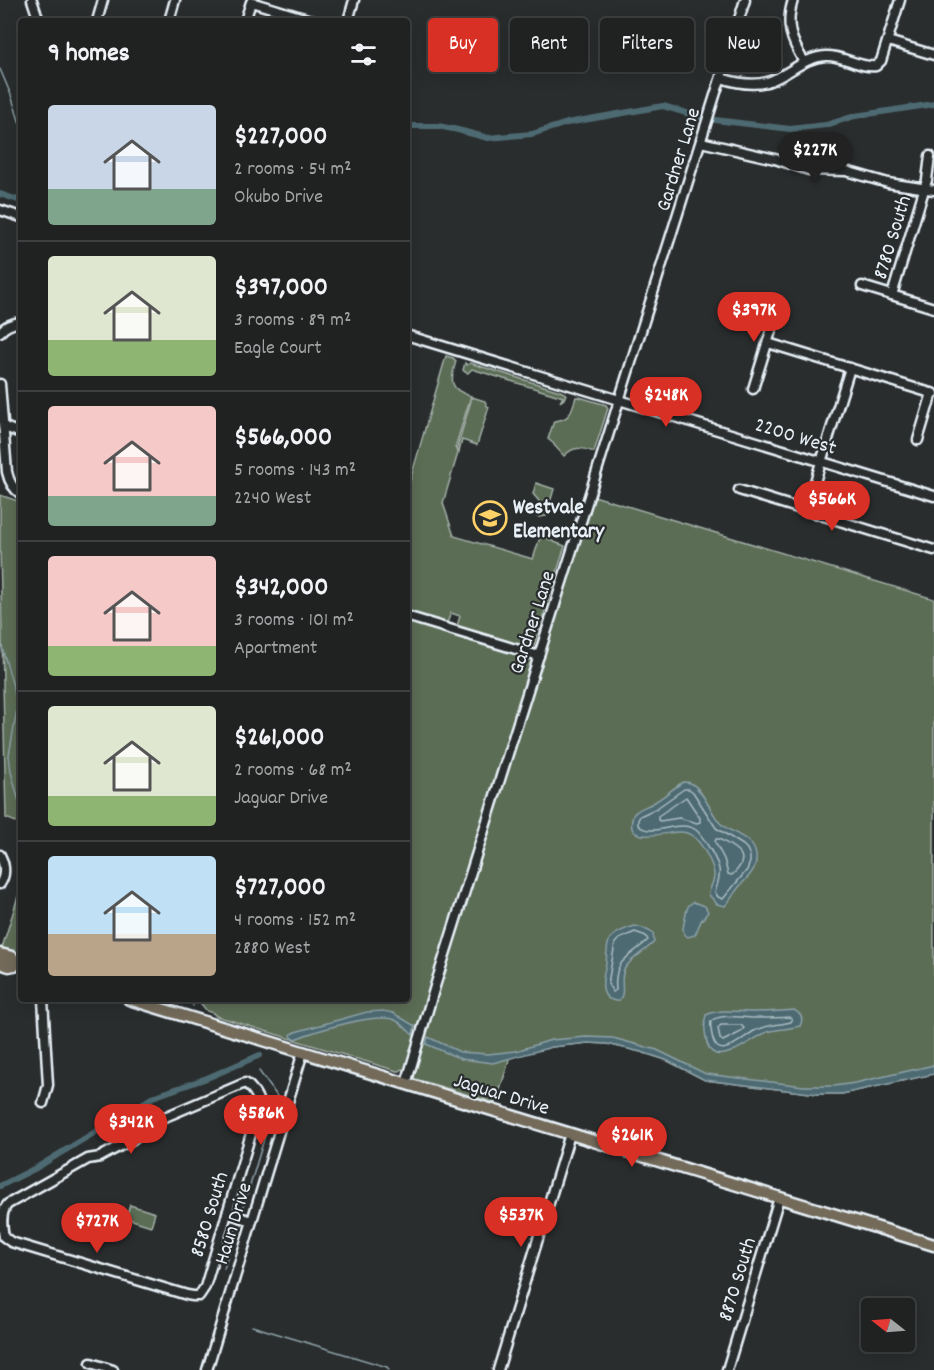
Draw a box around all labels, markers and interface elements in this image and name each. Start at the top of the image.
chip: Buy [428,18,498,72]
chip: Rent [510,18,588,72]
chip: Filters [600,18,694,72]
chip: New [706,18,781,72]
text: 9 homes [48,36,130,73]
icon: filters [347,38,380,71]
street label: Gardner Lane [650,104,710,215]
text: $227,000 [234,119,327,156]
icon: home [96,129,168,201]
pin: $227K [773,132,857,183]
text: $227K [793,137,837,165]
text: 2 rooms · 54 m² [234,156,352,184]
text: Okubo Drive [234,184,323,212]
street label: 8780 South [867,192,921,283]
text: $397,000 [234,270,328,307]
icon: home [96,280,168,352]
pin: $397K [712,292,796,343]
text: $397K [731,297,777,325]
text: 3 rooms · 89 m² [234,307,351,335]
text: Eagle Court [234,335,322,363]
pin: $248K [624,377,708,428]
text: $248K [644,382,688,410]
street label: 2200 West [751,411,840,465]
text: $566,000 [234,420,332,457]
icon: home [96,430,168,502]
text: 5 rooms · 143 m² [234,457,356,485]
pin: $566K [790,481,874,532]
text: 2240 West [234,485,311,513]
text: $566K [808,486,856,514]
place label: Westvale Elementary [513,494,606,548]
school or university icon: Westvale Elementary [472,500,508,536]
street label: Gardner Lane [503,567,565,678]
text: $342,000 [234,570,328,607]
icon: home [96,580,168,652]
text: 3 rooms · 101 m² [234,607,354,635]
text: Apartment [234,635,317,663]
text: $261,000 [234,720,324,757]
icon: home [96,730,168,802]
text: 2 rooms · 68 m² [234,757,352,785]
text: Jaguar Drive [234,785,328,813]
text: $727,000 [234,870,326,907]
icon: home [96,880,168,952]
text: 4 rooms · 152 m² [234,907,356,935]
text: 2880 West [234,935,310,963]
street label: Jaguar Drive [450,1067,553,1125]
pin: $586K [219,1095,303,1146]
text: $586K [238,1100,284,1128]
pin: $342K [89,1104,173,1155]
text: $342K [108,1109,154,1137]
pin: $261K [590,1117,674,1168]
text: $261K [611,1122,653,1150]
street label: 8580 South [184,1168,238,1261]
street label: Haun Drive [208,1179,262,1269]
pin: $537K [479,1197,563,1248]
text: $537K [498,1202,544,1230]
pin: $727K [55,1203,139,1254]
text: $727K [75,1208,119,1236]
street label: 8870 South [712,1234,766,1325]
north arrow [861,1298,915,1352]
map controls [861,1298,915,1352]

